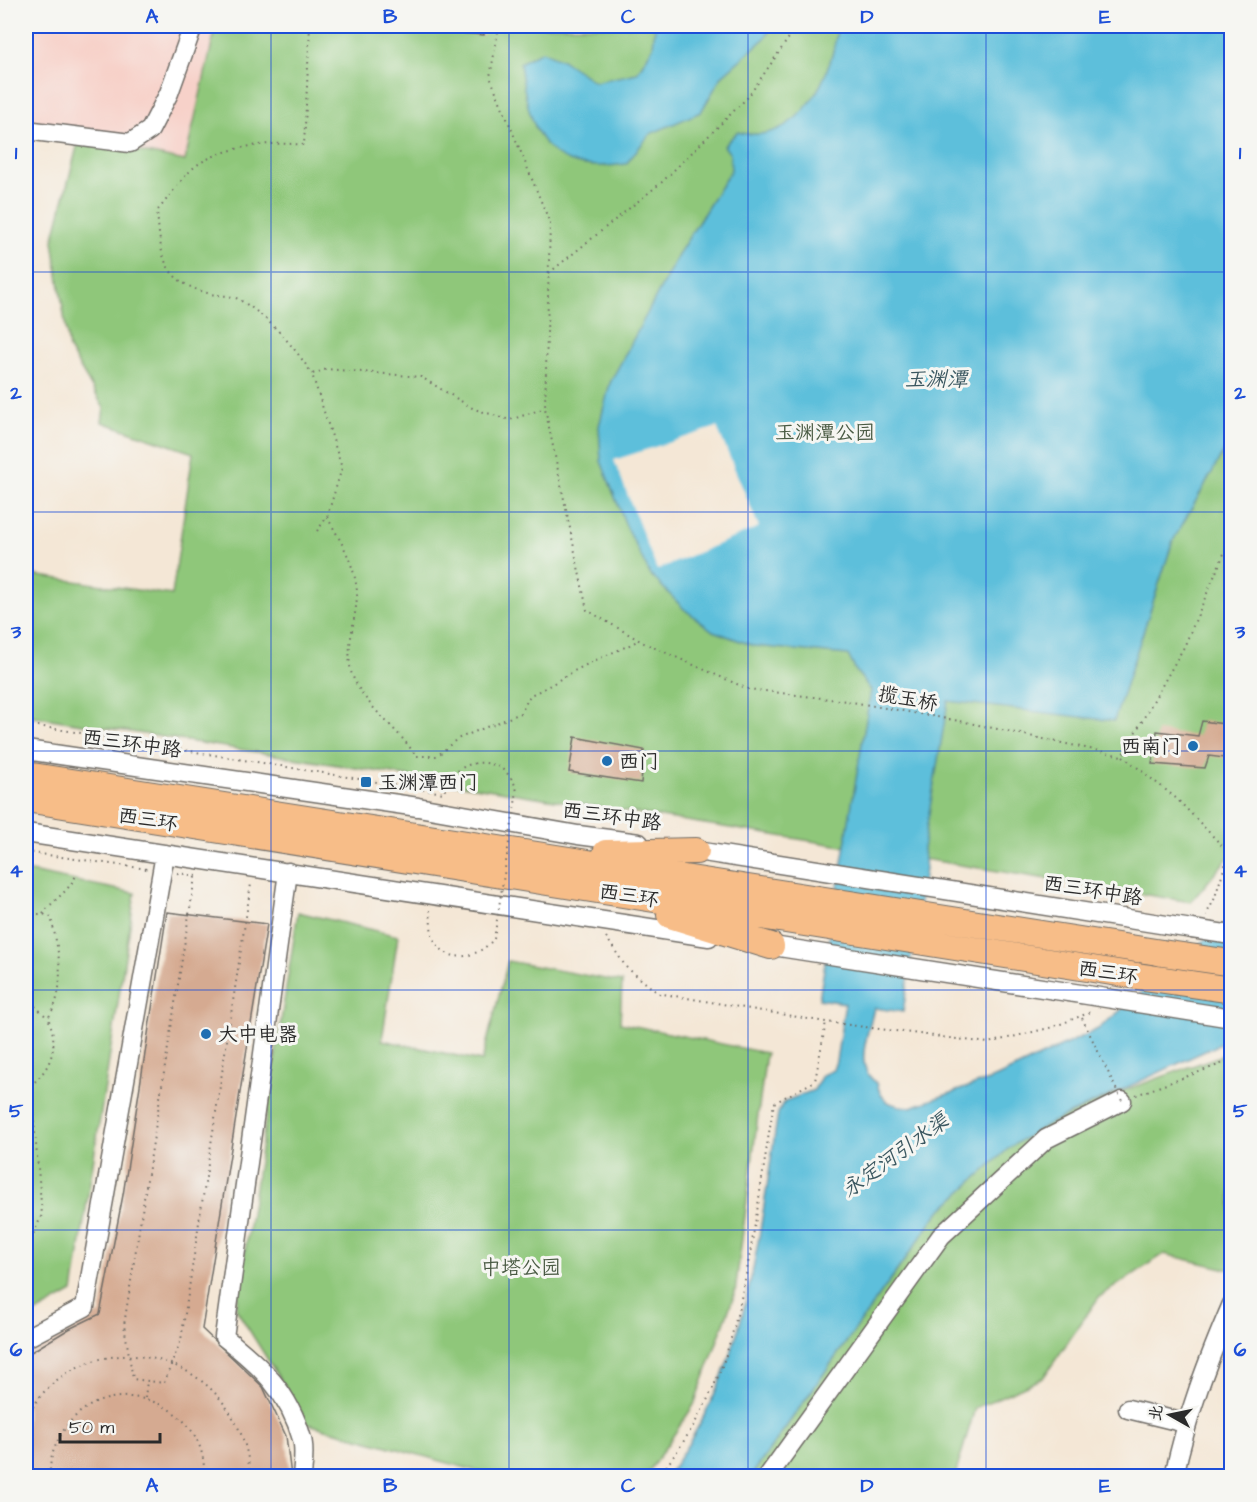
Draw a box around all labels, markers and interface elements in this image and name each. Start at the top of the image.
text: A [146,3,159,31]
text: B [383,3,398,31]
text: C [621,3,636,31]
text: D [861,3,874,31]
text: E [1099,3,1111,31]
text: 1 [15,139,18,167]
text: 1 [1239,139,1242,167]
water label: 玉渊潭 [905,365,969,394]
text: 2 [9,379,22,407]
text: 2 [1233,379,1246,407]
park label: 玉渊潭公园 [775,419,875,447]
text: 3 [10,618,22,646]
text: 3 [1234,618,1246,646]
street label: 揽玉桥 [876,680,940,718]
street label: 西三环中路 [80,723,184,765]
place label: 西南门 [1121,733,1181,761]
marker: 西南门 [1186,739,1200,753]
place label: 西门 [619,748,659,776]
marker: 西门 [600,754,614,768]
place label: 玉渊潭西门 [378,769,478,797]
marker: 玉渊潭西门 [359,775,373,789]
street label: 西三环中路 [560,796,664,838]
street label: 西三环 [116,801,180,839]
text: 4 [9,857,23,885]
text: 4 [1233,857,1247,885]
street label: 西三环中路 [1041,869,1145,913]
street label: 西三环 [597,877,661,915]
street label: 西三环 [1076,954,1140,992]
place label: 大中电器 [218,1021,298,1049]
marker: 大中电器 [199,1027,213,1041]
text: 5 [9,1097,24,1125]
text: 5 [1233,1097,1248,1125]
water label: 永定河引水渠 [836,1105,956,1204]
park label: 中塔公园 [481,1254,561,1282]
text: 6 [10,1336,23,1364]
text: 6 [1234,1336,1247,1364]
north arrow [1140,1385,1200,1445]
text: 北 [1144,1403,1168,1422]
scale bar [60,1406,160,1444]
text: 50 m [69,1415,114,1440]
text: A [146,1472,159,1500]
text: B [383,1472,398,1500]
text: C [621,1472,636,1500]
text: D [861,1472,874,1500]
text: E [1099,1472,1111,1500]

